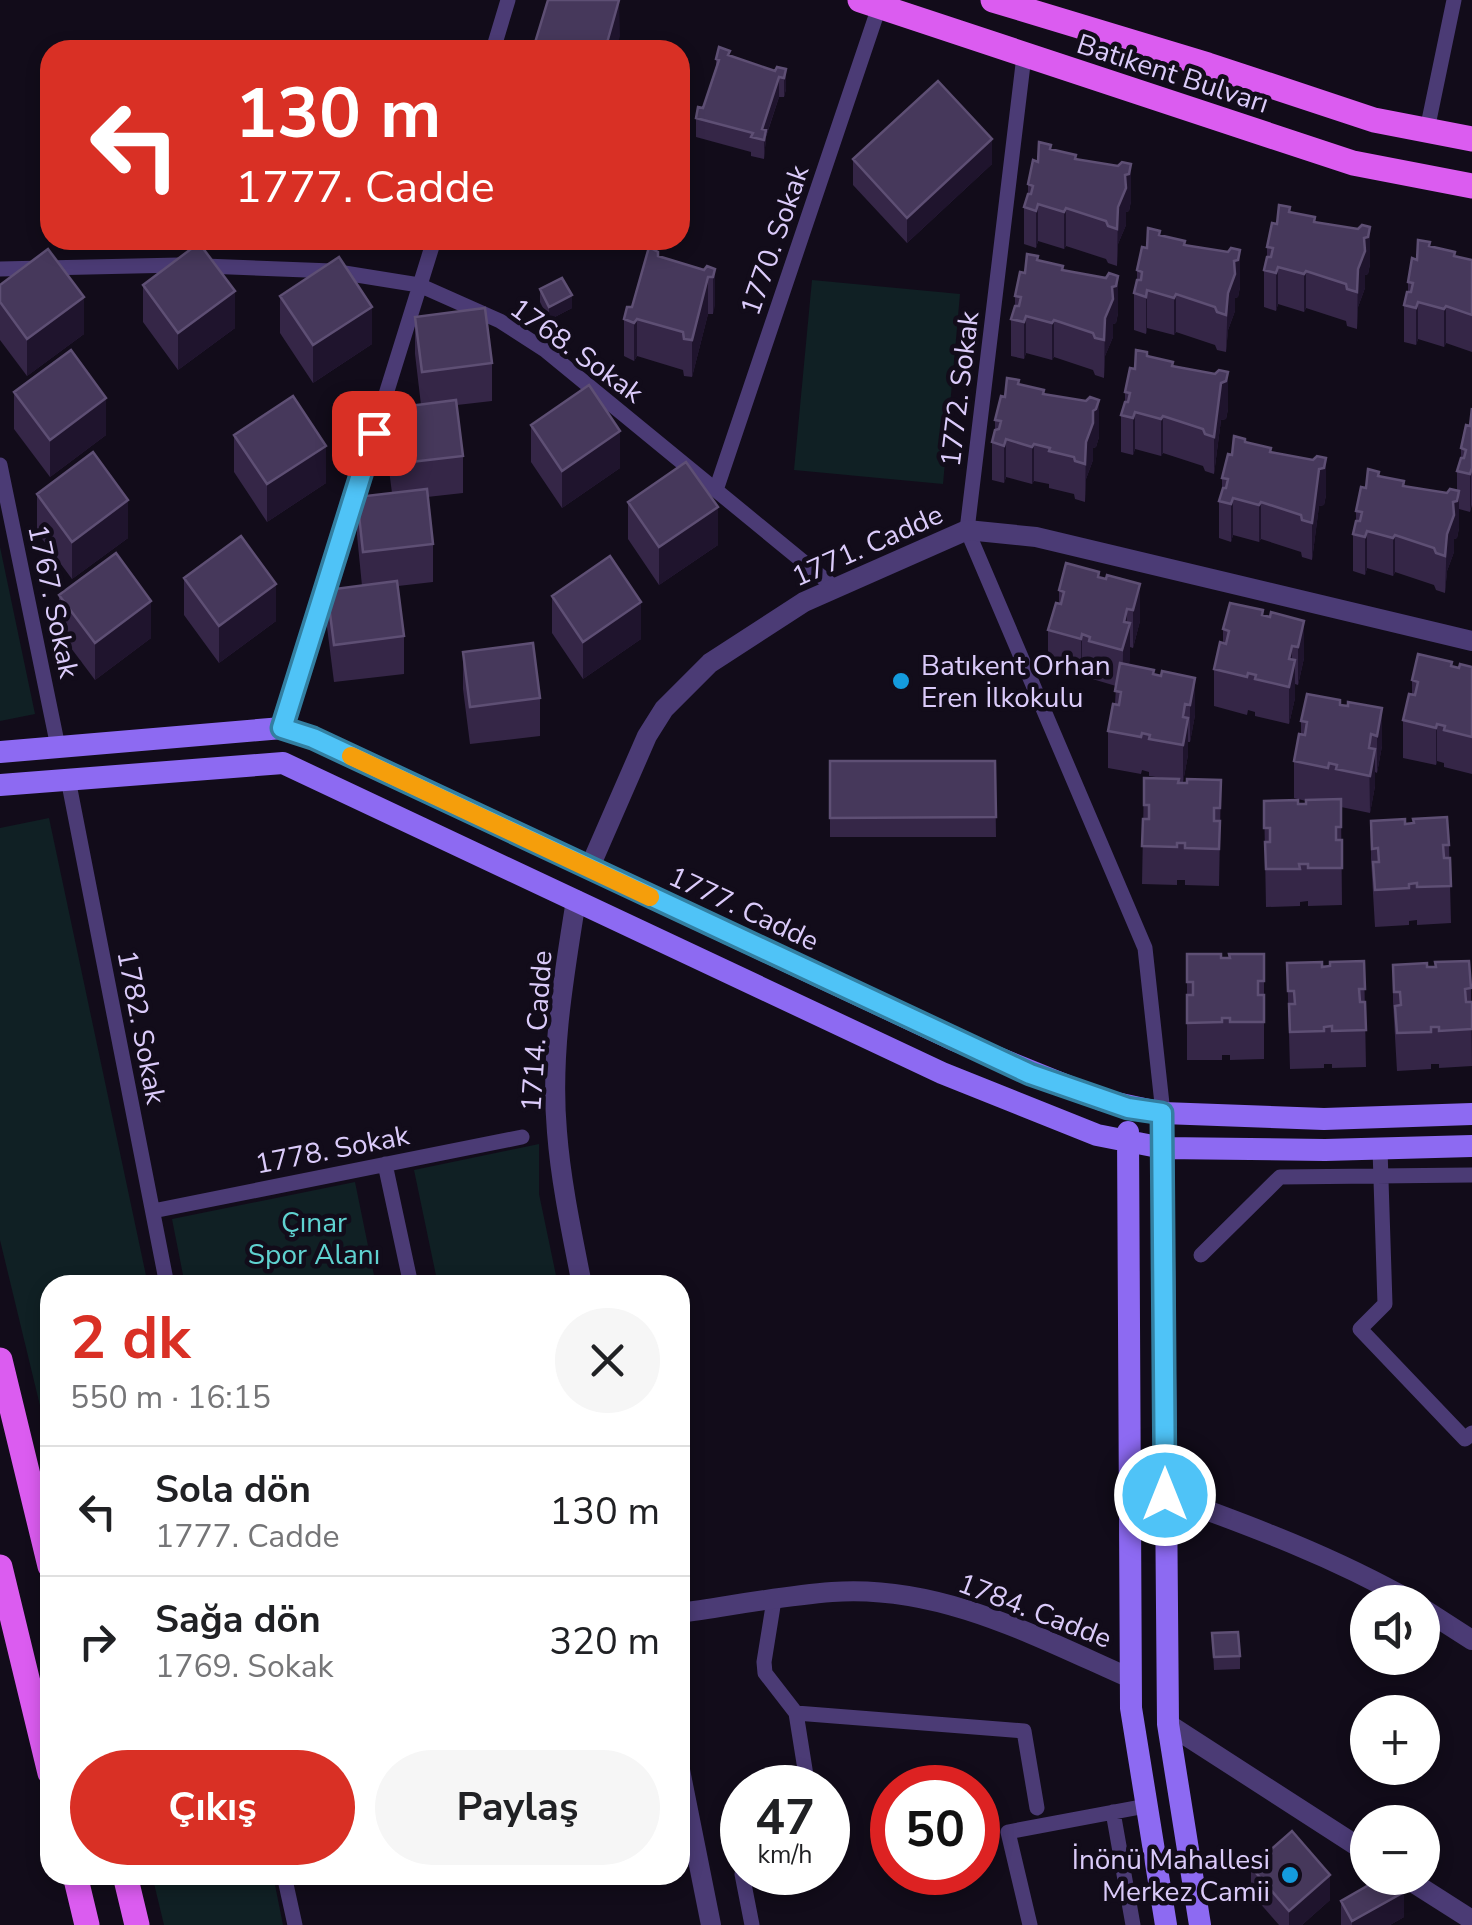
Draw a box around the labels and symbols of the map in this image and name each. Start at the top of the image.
street label: Batıkent Bulvarı [1072,25,1273,123]
street label: 1770. Sokak [732,159,819,320]
street label: 1768. Sokak [502,290,652,413]
street label: 1772. Sokak [932,308,988,469]
pin [332,391,417,476]
street label: 1771. Cadde [786,496,949,596]
street label: 1767. Sokak [18,521,88,683]
place label: Batıkent Orhan Eren İlkokulu [921,647,1111,717]
marker: Batıkent Orhan Eren İlkokulu [890,670,912,692]
street label: 1777. Cadde [662,858,825,960]
street label: 1782. Sokak [107,947,175,1108]
street label: 1714. Cadde [512,949,562,1113]
street label: 1778. Sokak [252,1116,413,1184]
park label: Çınar Spor Alanı [248,1204,380,1274]
position arrow [1113,1443,1217,1547]
street label: 1784. Cadde [952,1564,1117,1658]
speed limit sign: 50 [870,1765,1000,1895]
place label: İnönü Mahallesi Merkez Camii [1072,1841,1270,1911]
marker: İnönü Mahallesi Merkez Camii [1279,1864,1301,1886]

